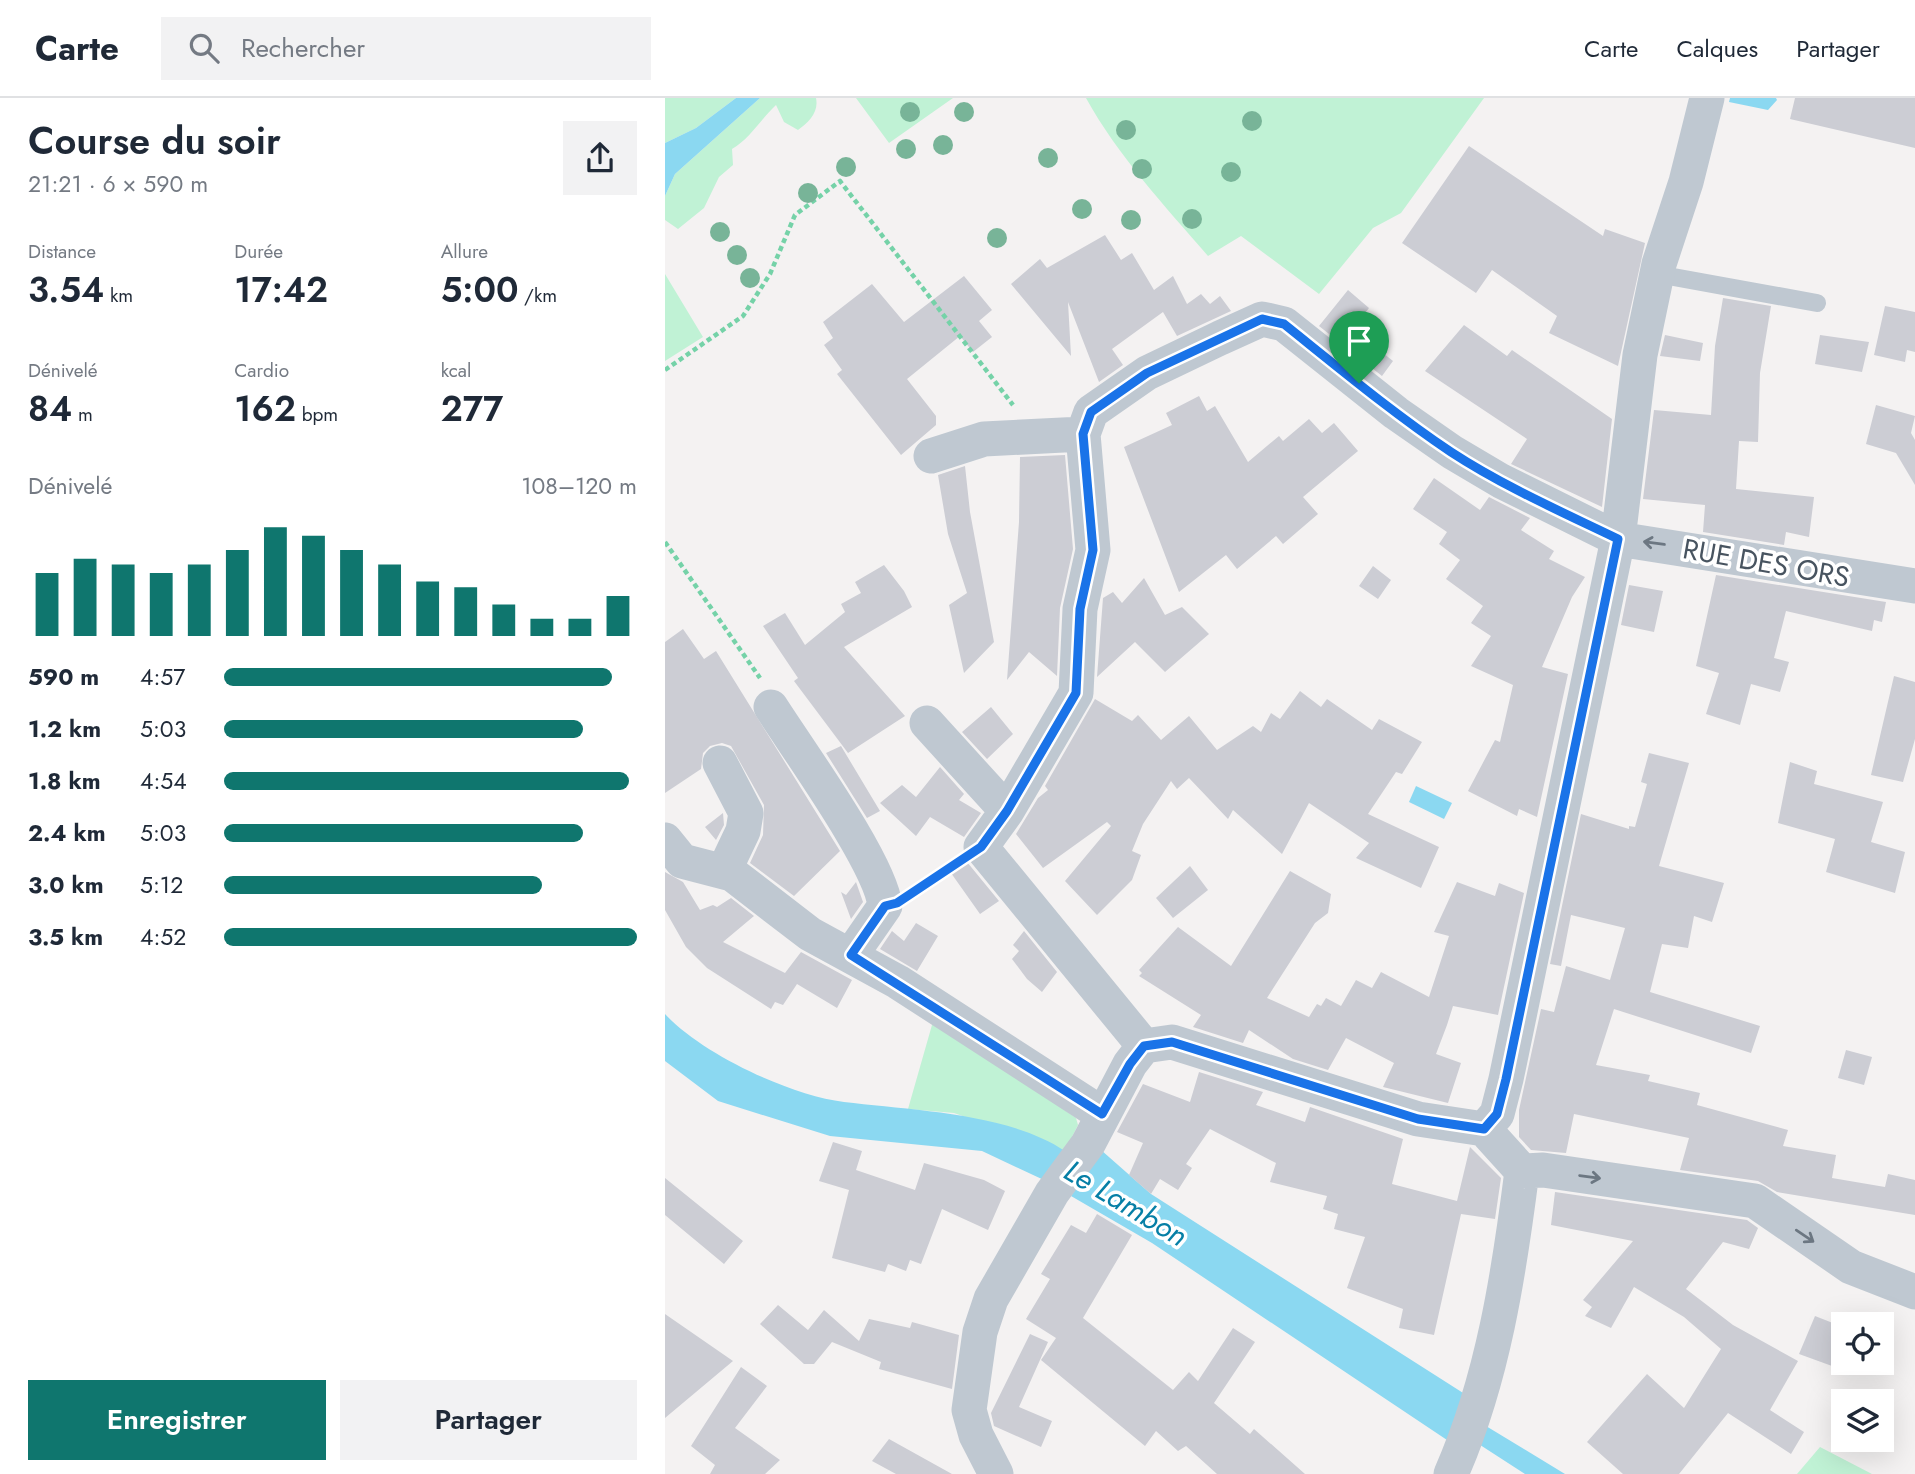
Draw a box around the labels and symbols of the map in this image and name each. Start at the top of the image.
pin [1329,311,1389,383]
street label: RUE DES ORS [1680,528,1852,598]
one-way arrow [1644,536,1666,549]
water label: Le Lambon [1056,1149,1196,1257]
one-way arrow [1578,1171,1601,1184]
one-way arrow [1795,1229,1814,1243]

